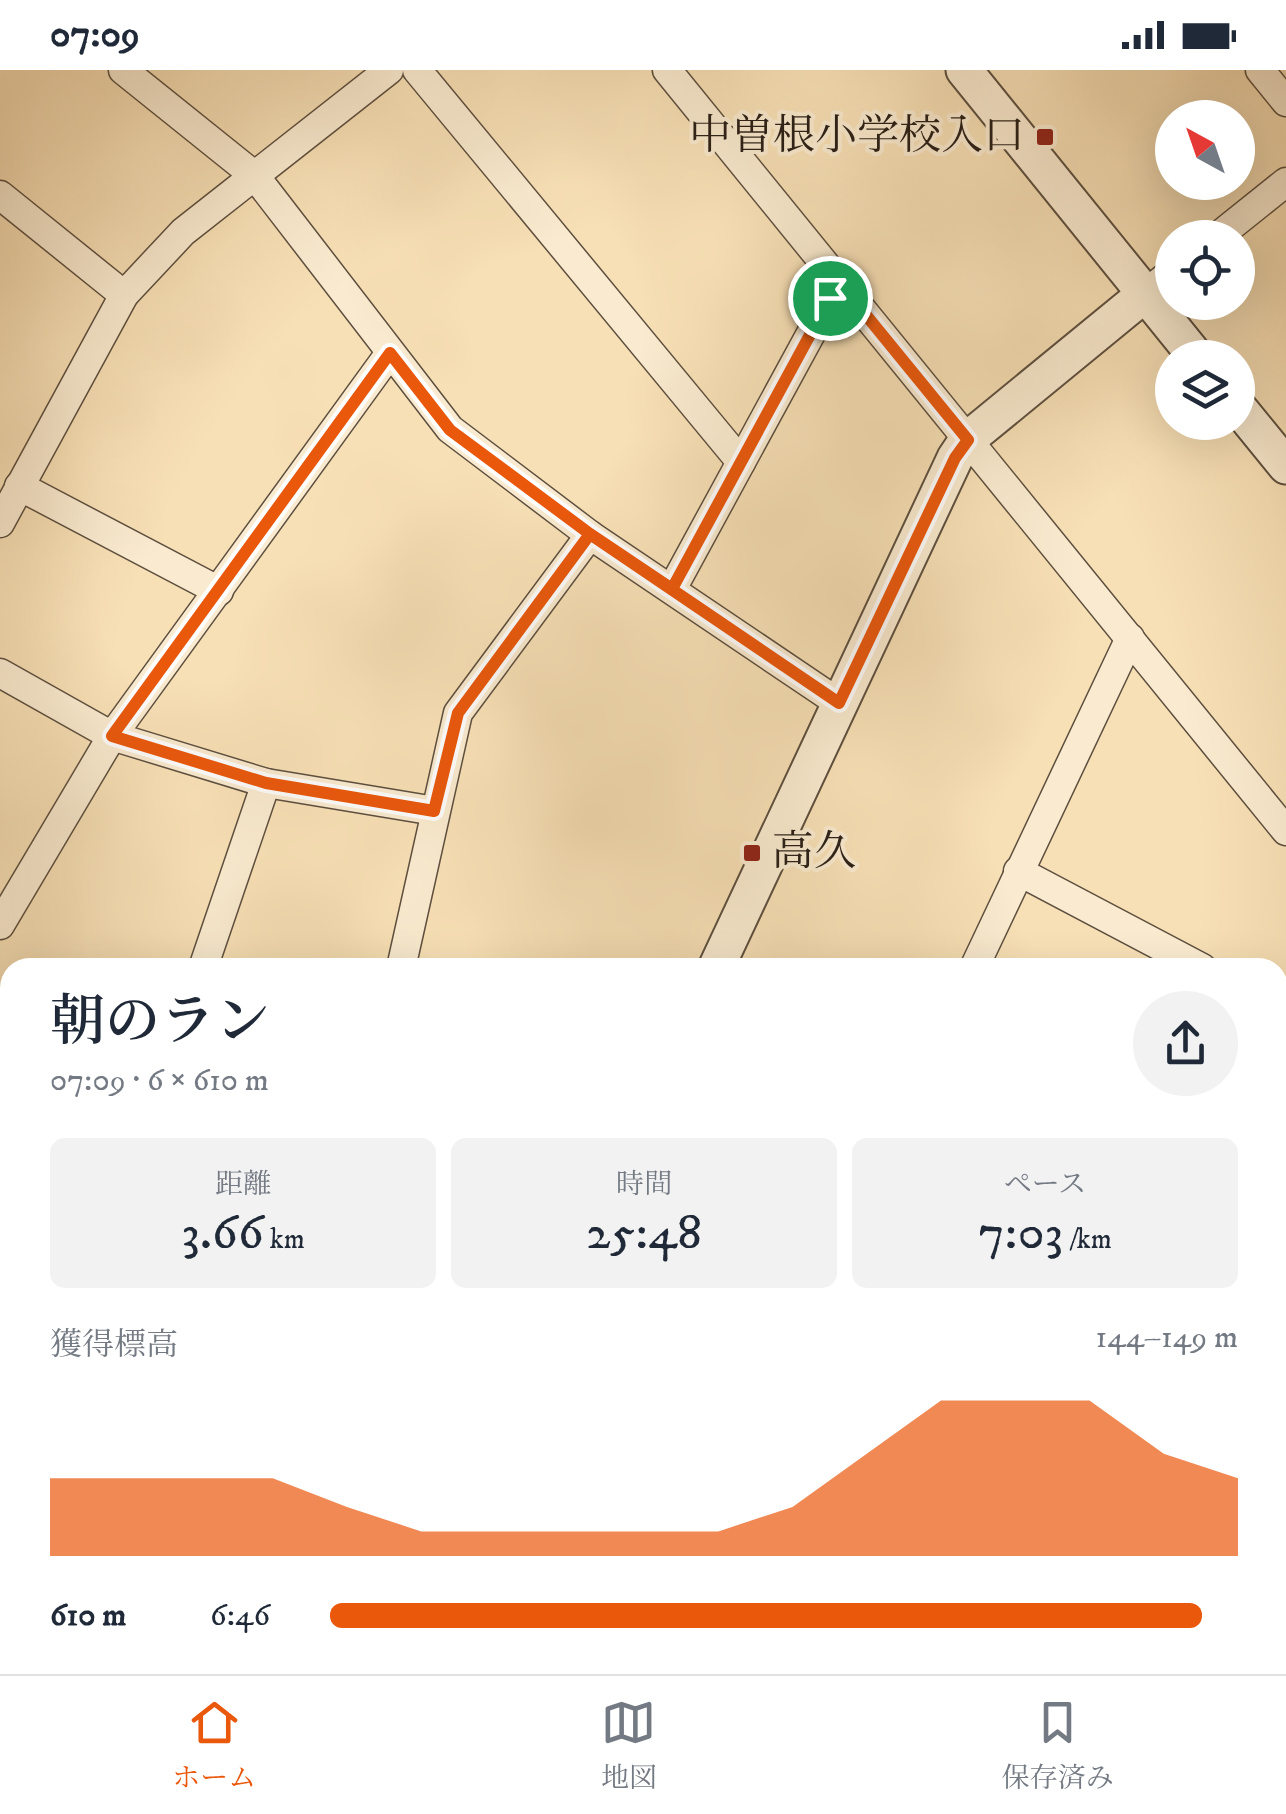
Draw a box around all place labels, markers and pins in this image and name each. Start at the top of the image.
place label: 中曽根小学校入口 [689,111,1025,163]
marker: 中曽根小学校入口 [1034,126,1056,148]
pin [788,256,873,341]
place label: 高久 [772,827,856,879]
marker: 高久 [741,842,763,864]

